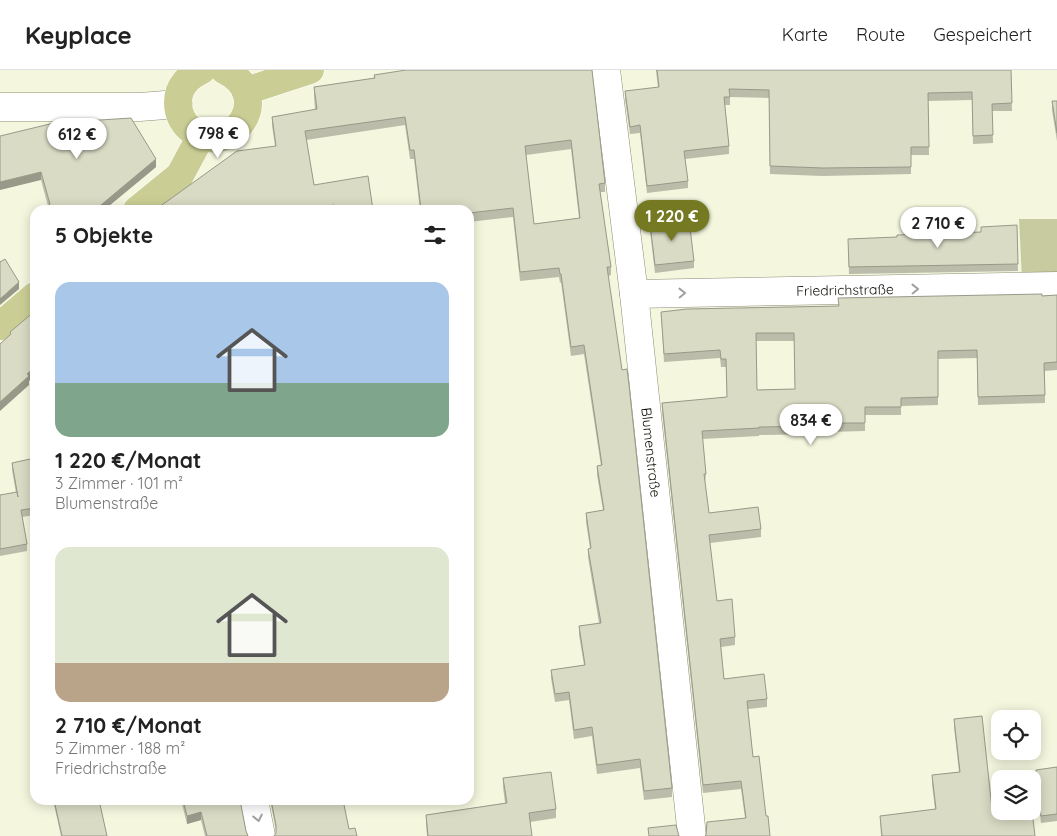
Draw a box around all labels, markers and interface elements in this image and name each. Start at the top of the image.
text: Keyplace [25,20,132,50]
text: Karte [782,23,828,46]
text: Route [856,23,905,46]
text: Gespeichert [933,23,1032,46]
pin: 798 € [183,116,253,159]
pin: 612 € [42,118,112,160]
text: 798 € [197,123,239,143]
text: 612 € [58,124,96,144]
pin: 1 220 € [626,200,718,242]
text: 1 220 € [645,206,699,226]
pin: 2 710 € [892,206,984,249]
text: 2 710 € [911,213,965,233]
icon: filters [421,221,449,249]
text: 5 Objekte [55,222,153,248]
street label: Friedrichstraße [796,280,894,300]
one-way arrow [912,284,919,294]
one-way arrow [679,288,687,298]
icon: home [207,315,297,405]
pin: 834 € [776,404,846,446]
street label: Blumenstraße [637,406,665,498]
text: 834 € [790,410,832,430]
text: 1 220 €/Monat [55,447,201,473]
text: 3 Zimmer · 101 m² [55,473,183,493]
text: Blumenstraße [55,493,158,513]
icon: home [207,580,297,670]
map controls [991,710,1041,820]
button: locate [991,710,1041,760]
text: 2 710 €/Monat [55,712,202,738]
text: 5 Zimmer · 188 m² [55,738,185,758]
text: Friedrichstraße [55,758,167,778]
button: layers [991,770,1041,820]
one-way arrow [252,814,262,822]

